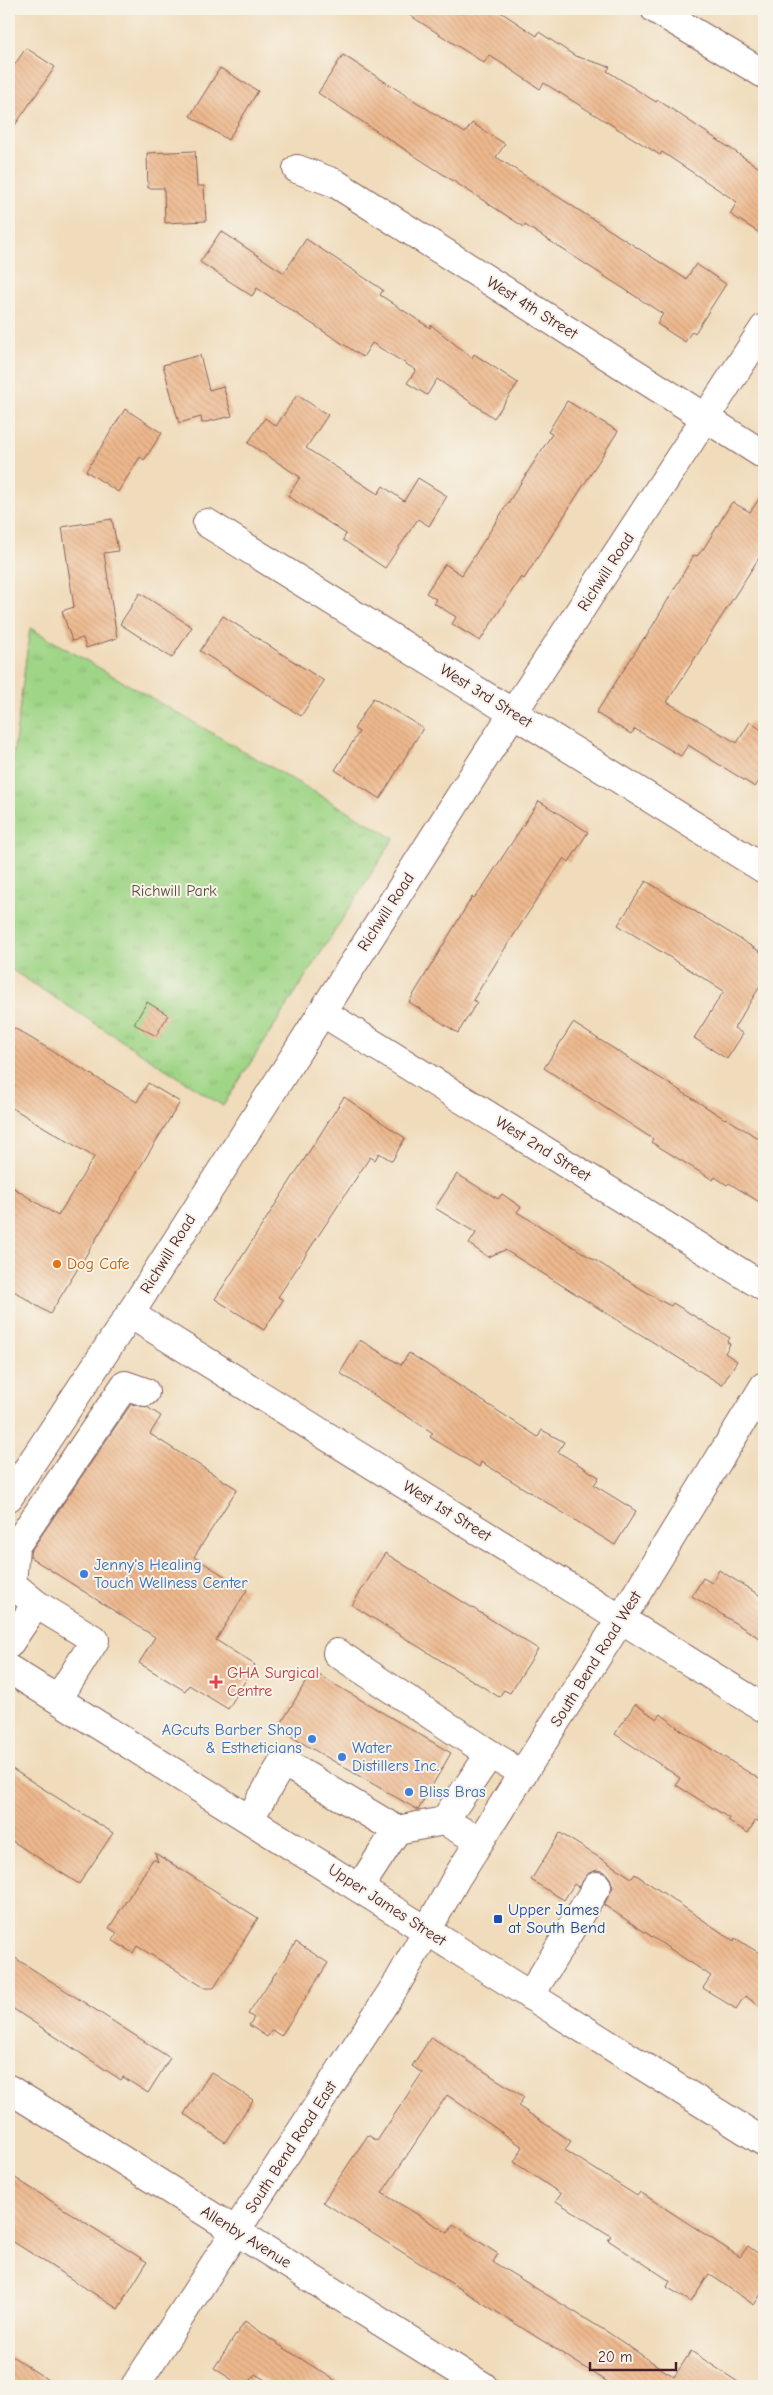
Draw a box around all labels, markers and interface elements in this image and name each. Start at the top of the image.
street label: West 4th Street [483,273,581,343]
street label: Richwill Road [574,530,638,614]
street label: West 3rd Street [437,660,536,732]
street label: Richwill Road [354,870,418,954]
park label: Richwill Park [131,882,217,900]
street label: West 2nd Street [492,1113,594,1186]
street label: Richwill Road [137,1211,199,1297]
place label: Dog Cafe [67,1255,130,1273]
marker: Dog Cafe [51,1258,63,1270]
street label: West 1st Street [400,1477,495,1545]
place label: Jenny's Healing Touch Wellness Center [94,1556,248,1592]
marker: Jenny's Healing Touch Wellness Center [78,1568,90,1580]
street label: South Bend Road West [547,1588,645,1730]
place label: GHA Surgical Centre [227,1664,319,1700]
marker: GHA Surgical Centre [209,1675,223,1689]
place label: AGcuts Barber Shop & Estheticians [162,1721,302,1757]
marker: AGcuts Barber Shop & Estheticians [306,1733,318,1745]
place label: Water Distillers Inc. [352,1739,439,1775]
marker: Water Distillers Inc. [336,1751,348,1763]
place label: Bliss Bras [419,1783,486,1801]
marker: Bliss Bras [403,1786,415,1798]
street label: Upper James Street [325,1860,450,1950]
place label: Upper James at South Bend [508,1901,605,1937]
marker: Upper James at South Bend [492,1913,504,1925]
street label: South Bend Road East [242,2077,341,2216]
street label: Allenby Avenue [198,2202,294,2272]
scale bar [590,2340,677,2372]
text: 20 m [598,2348,632,2366]

